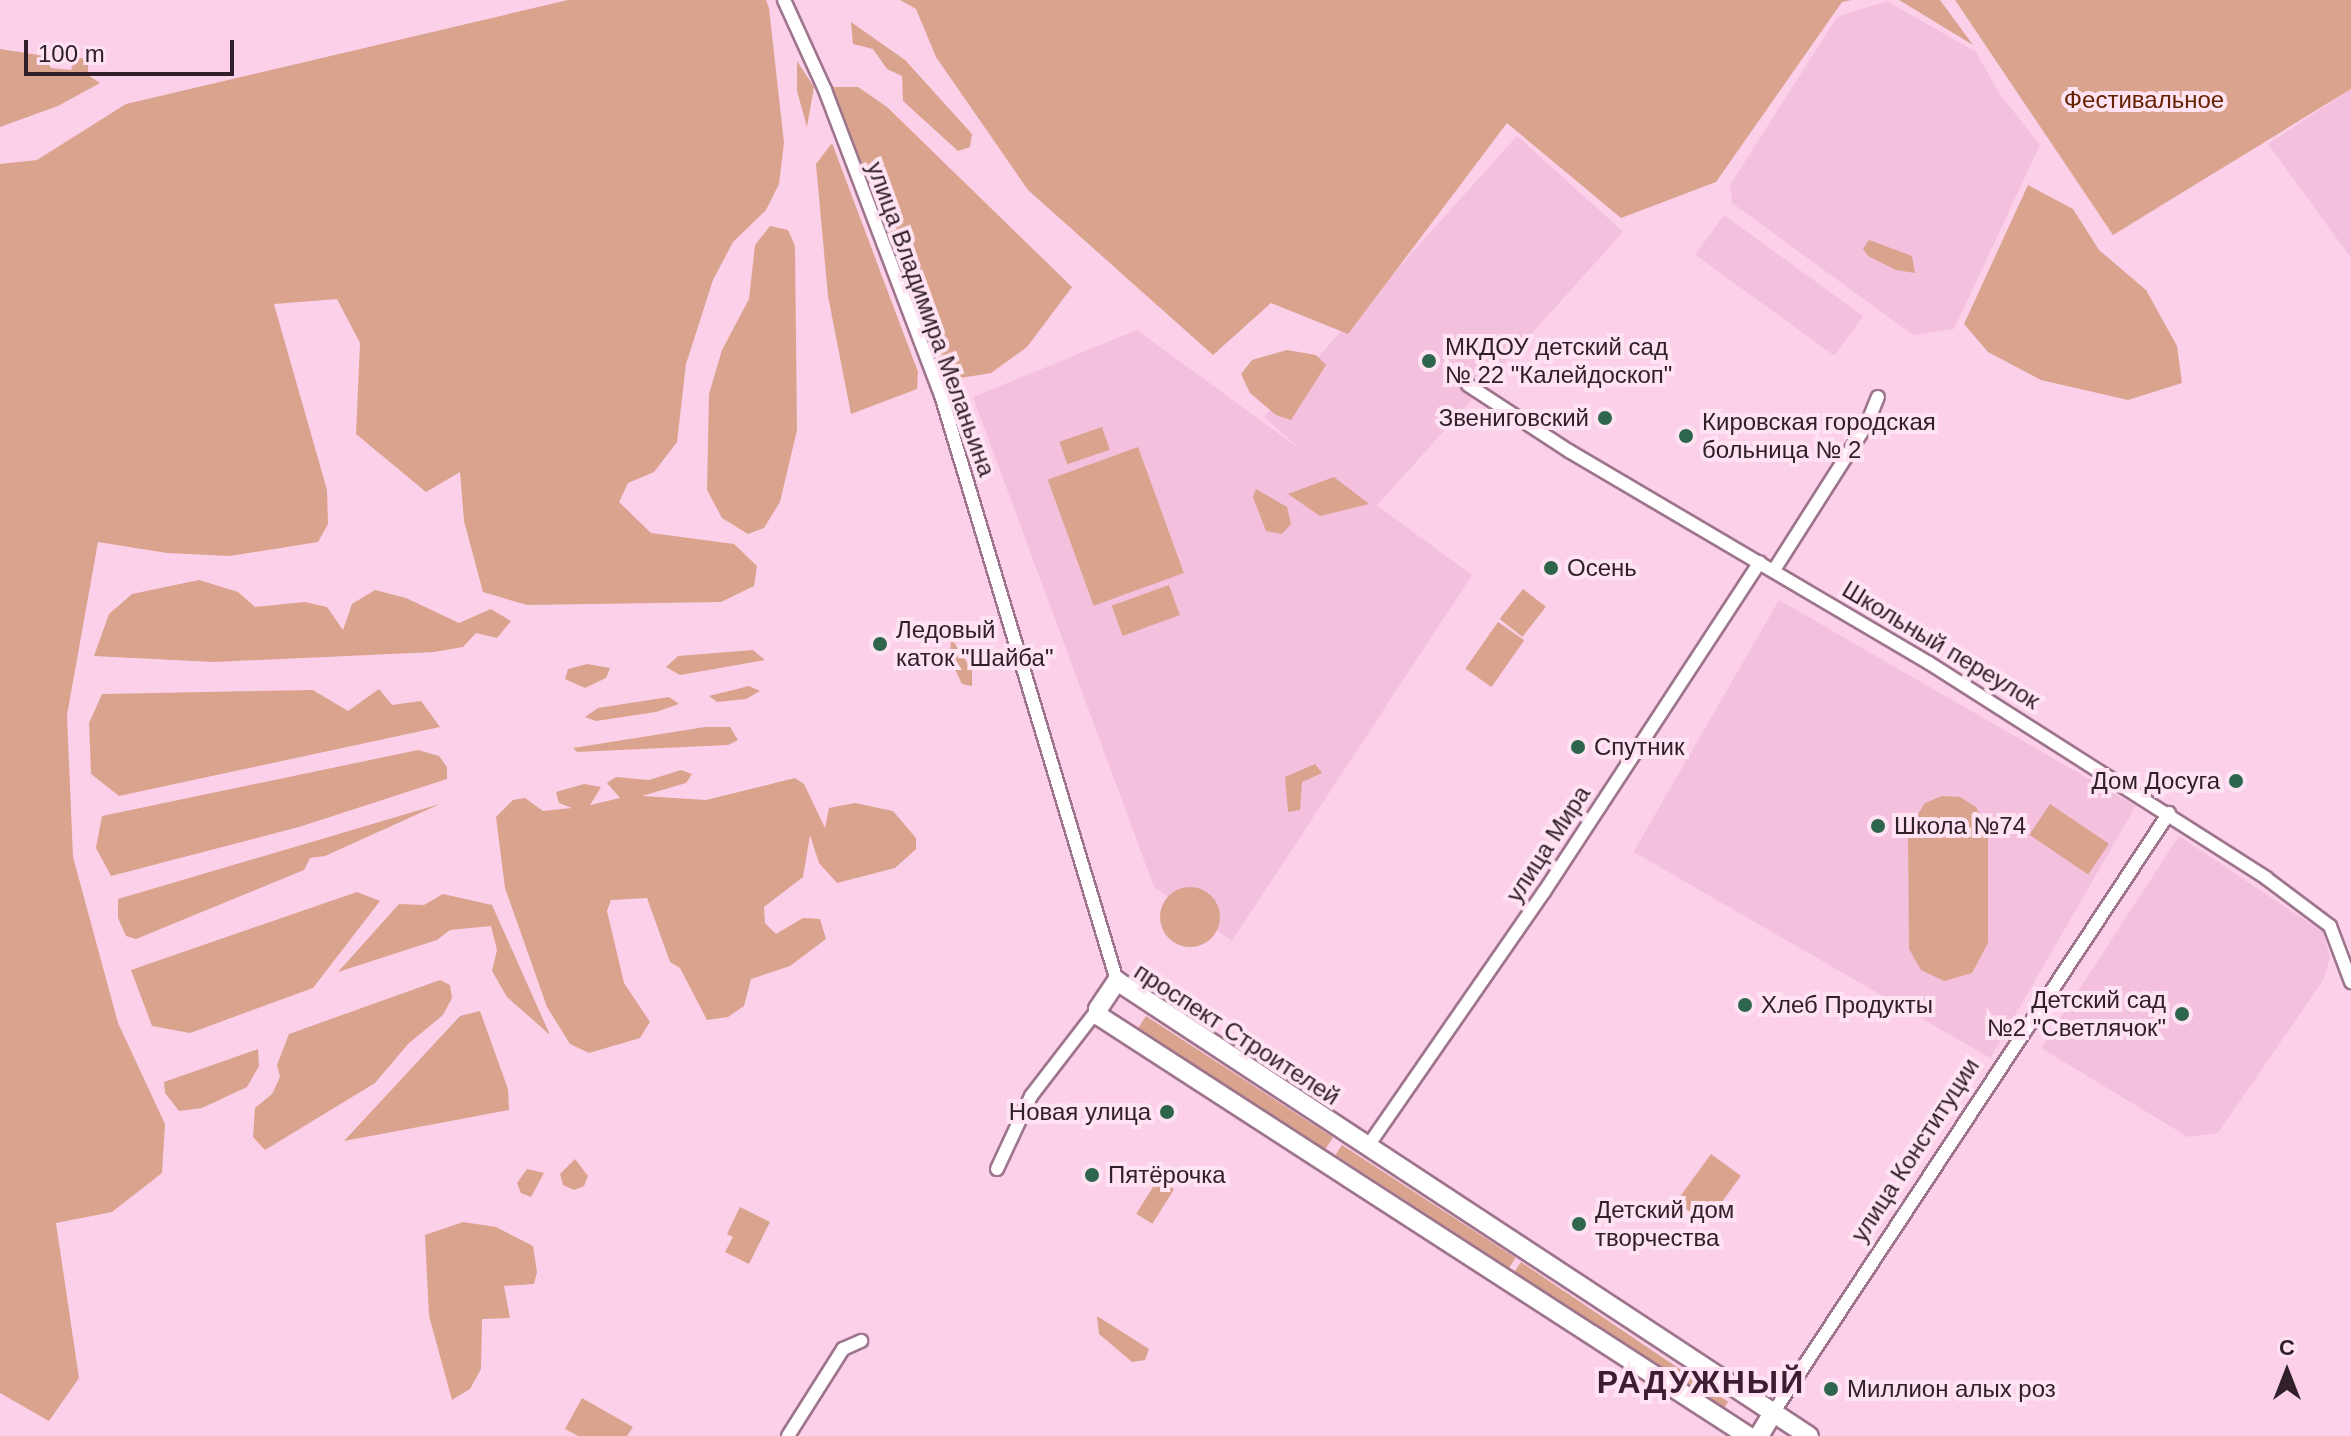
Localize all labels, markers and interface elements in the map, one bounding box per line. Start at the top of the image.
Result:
scale bar [28,24,238,74]
text: 100 m [38,40,105,67]
park label: Фестивальное [2064,86,2224,114]
street label: улица Владимира Меланьина [861,158,1001,480]
place label: МКДОУ детский сад № 22 "Калейдоскоп" [1445,333,1672,389]
marker: МКДОУ детский сад № 22 "Калейдоскоп" [1420,352,1438,370]
place label: Звениговский [1439,404,1589,432]
place label: Кировская городская больница № 2 [1702,408,1936,464]
marker: Звениговский [1596,409,1614,427]
marker: Кировская городская больница № 2 [1677,427,1695,445]
place label: Осень [1567,554,1637,582]
marker: Осень [1542,559,1560,577]
street label: Школьный переулок [1837,575,2045,715]
place label: Ледовый каток "Шайба" [896,616,1053,672]
marker: Ледовый каток "Шайба" [871,635,889,653]
place label: Спутник [1594,733,1684,761]
marker: Спутник [1569,738,1587,756]
place label: Дом Досуга [2092,767,2220,795]
marker: Дом Досуга [2227,772,2245,790]
street label: улица Мира [1500,780,1596,908]
place label: Школа №74 [1894,812,2026,840]
marker: Школа №74 [1869,817,1887,835]
street label: проспект Строителей [1129,957,1345,1111]
place label: Детский сад №2 "Светлячок" [1987,986,2166,1042]
place label: Хлеб Продукты [1761,991,1933,1019]
marker: Хлеб Продукты [1736,996,1754,1014]
marker: Детский сад №2 "Светлячок" [2173,1005,2191,1023]
street label: улица Конституции [1845,1053,1985,1247]
place label: Новая улица [1009,1098,1151,1126]
marker: Новая улица [1158,1103,1176,1121]
place label: Пятёрочка [1108,1161,1226,1189]
marker: Пятёрочка [1083,1166,1101,1184]
place label: Детский дом творчества [1595,1196,1734,1252]
marker: Детский дом творчества [1570,1215,1588,1233]
north arrow [2247,1332,2327,1412]
text: С [2279,1335,2295,1360]
district label: РАДУЖНЫЙ [1597,1363,1805,1401]
place label: Миллион алых роз [1847,1375,2056,1403]
marker: Миллион алых роз [1822,1380,1840,1398]

